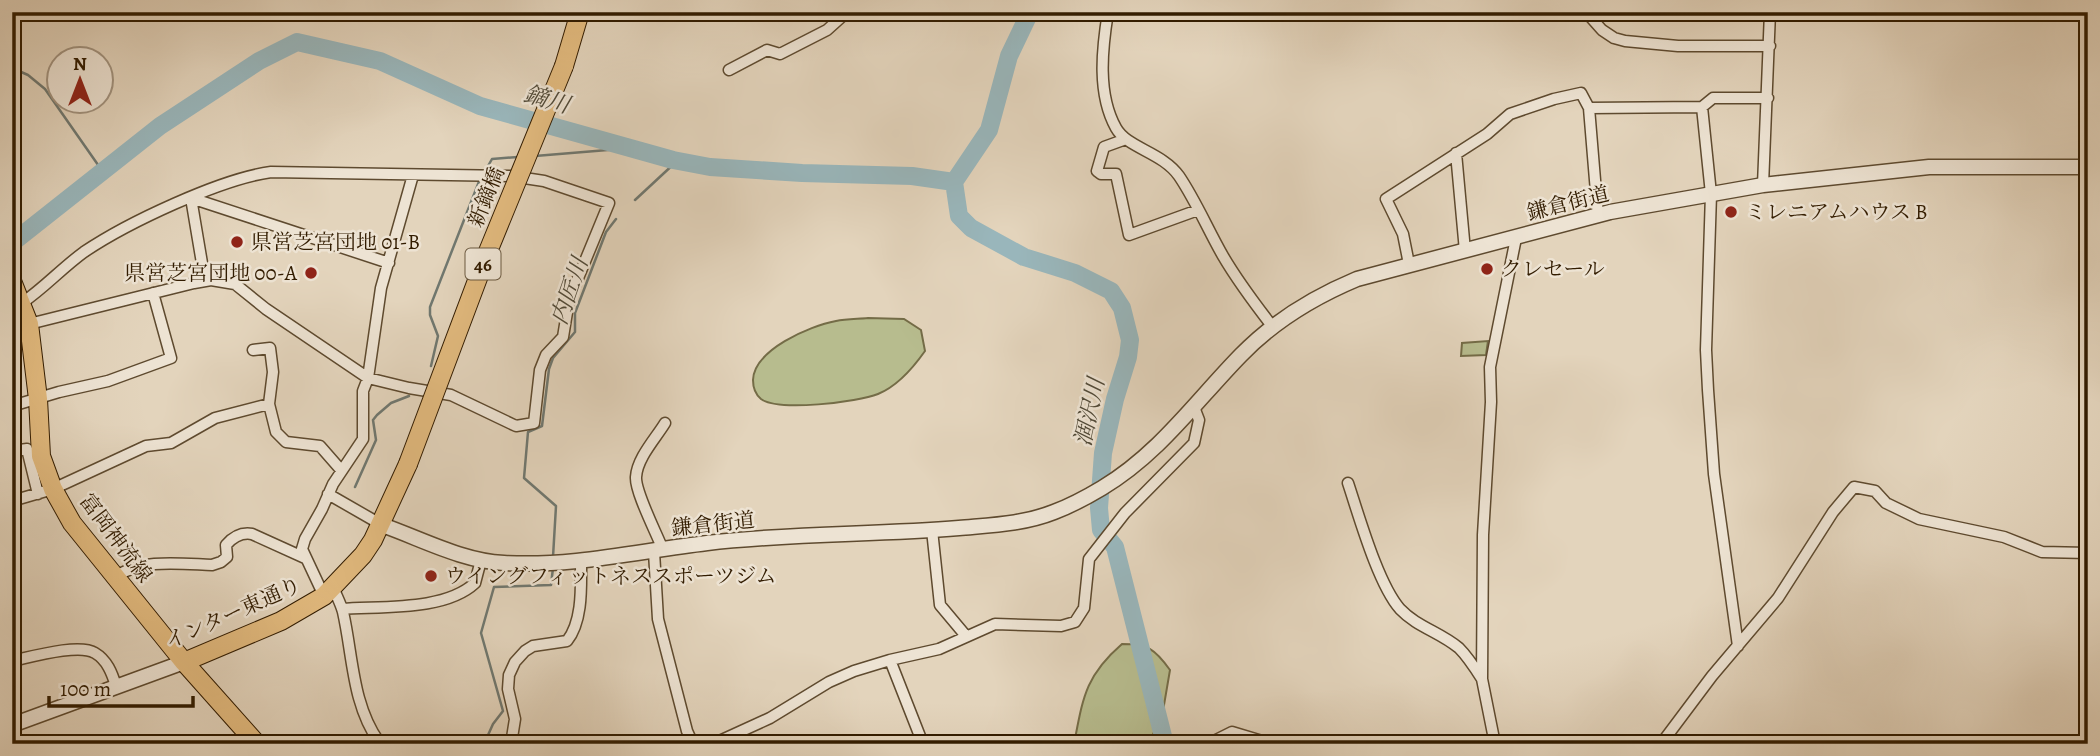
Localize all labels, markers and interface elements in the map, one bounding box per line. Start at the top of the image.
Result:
north arrow [46,46,116,116]
text: N [73,51,87,77]
water label: 鏑川 [520,78,576,122]
street label: 新鏑橋 [461,163,511,231]
street label: 鎌倉街道 [1524,179,1612,227]
place label: ミレニアムハウス B [1745,198,1928,226]
marker: ミレニアムハウス B [1723,204,1739,220]
place label: 県営芝宮団地 01-B [251,228,420,256]
marker: 県営芝宮団地 01-B [229,234,245,250]
road number: 46 [466,248,500,280]
water label: 内匠川 [544,251,596,329]
place label: クレセール [1501,255,1605,283]
place label: 県営芝宮団地 00-A [124,259,298,287]
marker: クレセール [1479,261,1495,277]
marker: 県営芝宮団地 00-A [303,265,319,281]
water label: 涸沢川 [1067,372,1112,449]
street label: 富岡神流線 [73,488,159,588]
street label: 鎌倉街道 [670,506,756,542]
place label: ウイングフィットネススポーツジム [445,562,776,590]
marker: ウイングフィットネススポーツジム [423,568,439,584]
street label: インター東通り [161,570,305,656]
scale bar [49,665,192,709]
text: 100 m [60,675,111,703]

